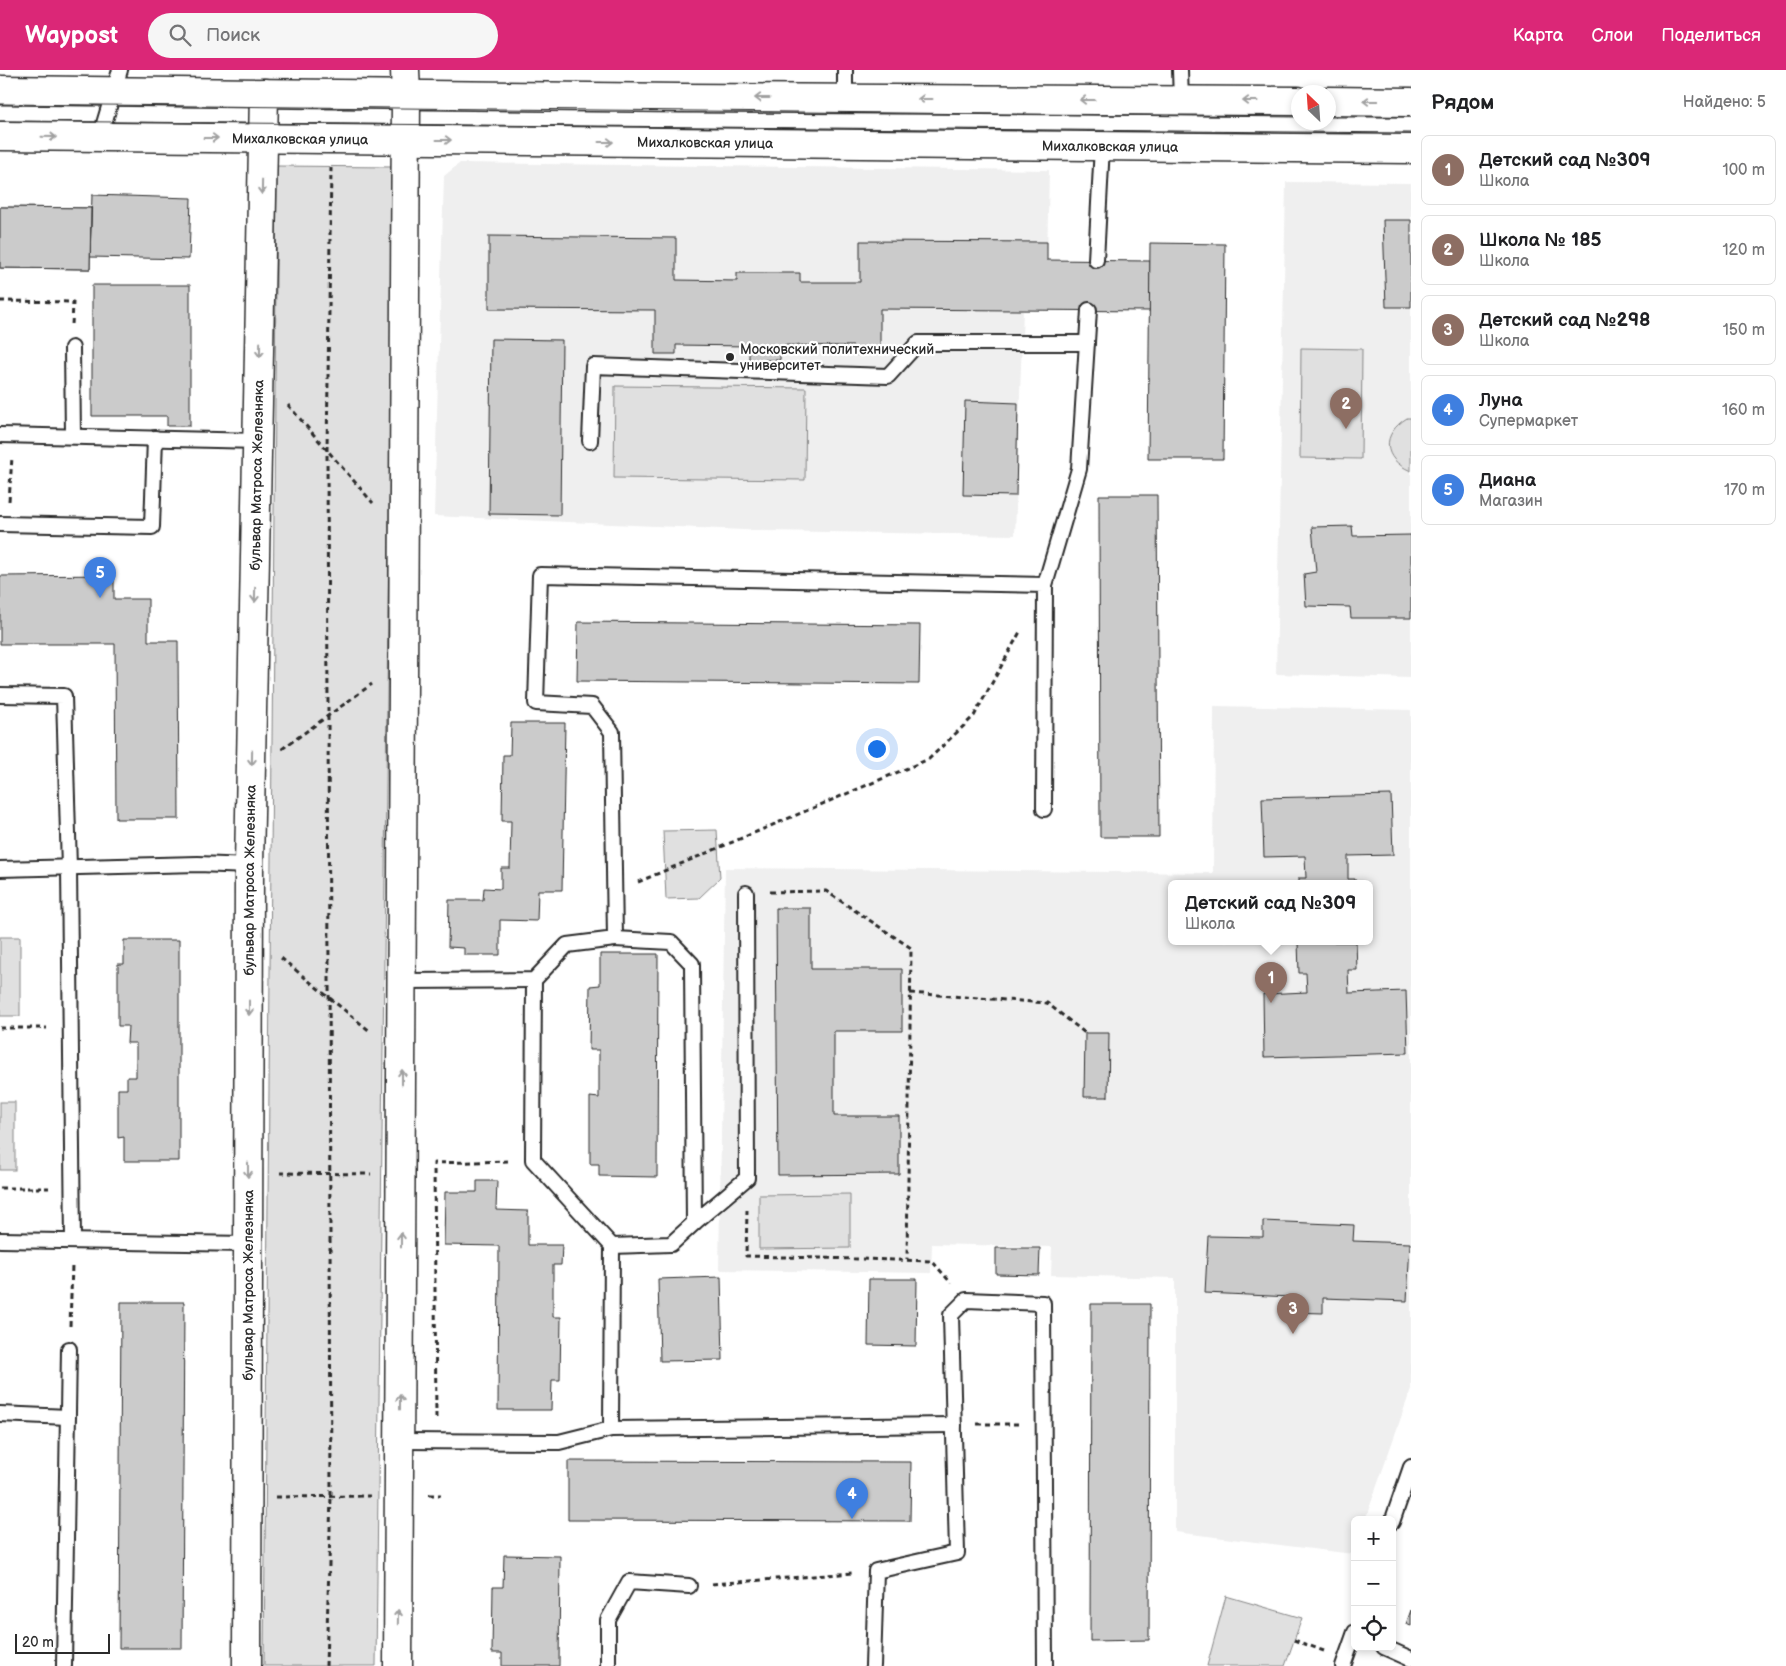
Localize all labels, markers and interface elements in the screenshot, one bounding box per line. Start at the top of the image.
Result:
search box [148,13,498,58]
text: Waypost [25,21,118,50]
icon: search [166,21,194,49]
text: Поиск [206,24,260,47]
text: Карта [1513,25,1563,46]
text: Слои [1591,25,1633,46]
text: Поделиться [1661,25,1761,46]
north arrow [1291,85,1336,130]
text: Рядом [1431,90,1494,115]
one-way arrow [755,93,771,103]
text: Найдено: 5 [1683,93,1766,112]
one-way arrow [917,94,934,104]
one-way arrow [1080,95,1096,105]
one-way arrow [1242,96,1258,106]
one-way arrow [1362,97,1378,106]
street label: Михалковская улица [232,130,369,148]
one-way arrow [40,132,56,142]
one-way arrow [202,133,219,143]
street label: Михалковская улица [637,134,774,152]
one-way arrow [435,135,451,145]
one-way arrow [598,137,614,146]
street label: Михалковская улица [1042,138,1179,156]
text: Детский сад №309 [1479,149,1651,172]
text: 1 [1445,161,1451,180]
text: 100 m [1722,161,1765,180]
text: Школа [1479,172,1529,191]
one-way arrow [258,179,267,195]
text: Школа № 185 [1479,229,1602,252]
text: 2 [1443,241,1453,260]
text: 120 m [1722,241,1765,260]
text: Школа [1479,252,1529,271]
text: Детский сад №298 [1479,309,1651,332]
text: 3 [1443,321,1453,340]
text: 150 m [1723,321,1765,340]
text: Школа [1479,332,1529,351]
one-way arrow [255,341,265,357]
place label: Московский политехнический университет [740,341,934,374]
marker: Московский политехнический университет [724,351,736,363]
street label: бульвар Матроса Железняка [247,379,267,571]
pin: 2 [1330,388,1362,429]
text: Луна [1479,389,1523,412]
text: 4 [1443,401,1453,420]
text: 160 m [1722,401,1765,420]
text: Супермаркет [1479,412,1578,431]
text: Диана [1479,469,1536,492]
text: 5 [1443,481,1453,500]
text: 170 m [1724,481,1765,500]
text: Магазин [1479,492,1543,511]
pin: 5 [84,557,116,598]
one-way arrow [251,587,260,603]
your location [864,736,890,762]
one-way arrow [247,749,256,765]
street label: бульвар Матроса Железняка [241,784,260,975]
popup [1168,880,1373,945]
text: Детский сад №309 [1185,892,1356,915]
text: Школа [1185,915,1235,934]
pin: 1 [1255,962,1287,1003]
one-way arrow [244,999,254,1015]
one-way arrow [397,1070,407,1086]
one-way arrow [243,1162,253,1178]
street label: бульвар Матроса Железняка [240,1189,257,1380]
one-way arrow [396,1232,406,1248]
pin: 3 [1277,1293,1309,1334]
one-way arrow [395,1395,405,1411]
pin: 4 [836,1478,868,1519]
map controls [1351,1516,1396,1651]
button: + [1351,1516,1396,1561]
button: − [1351,1561,1396,1606]
button: locate [1351,1606,1396,1651]
one-way arrow [394,1610,403,1626]
scale bar [15,1631,110,1654]
text: 20 m [22,1634,54,1651]

